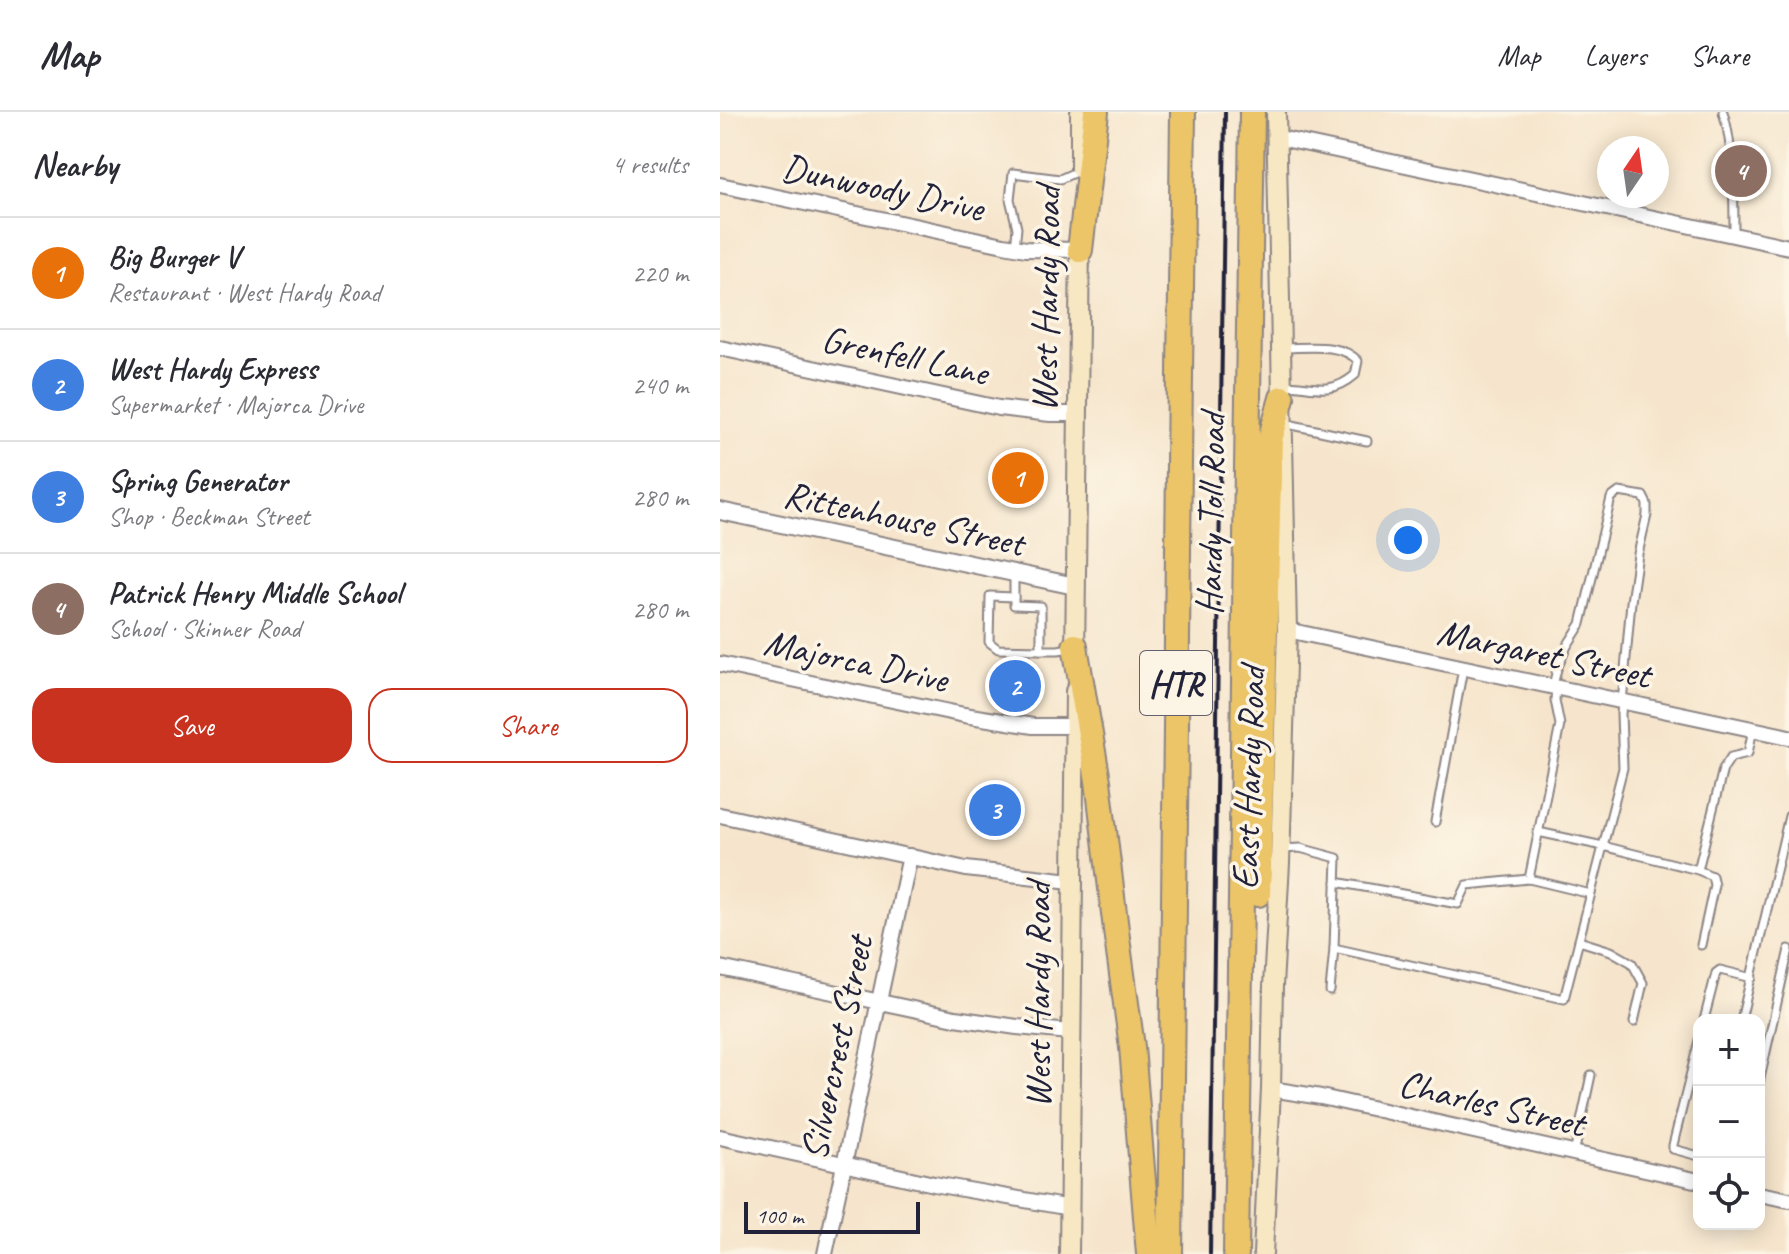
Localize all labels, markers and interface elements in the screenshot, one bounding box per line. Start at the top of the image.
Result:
text: Map [40,32,99,79]
text: Map [1498,38,1541,73]
text: Layers [1585,38,1646,73]
text: Share [1690,38,1749,73]
north arrow [1597,136,1669,208]
pin: 4 [1715,141,1767,201]
text: Nearby [32,143,118,186]
street label: Dunwoody Drive [778,143,990,232]
text: 4 results [612,148,688,181]
street label: West Hardy Road [1020,181,1071,412]
text: Big Burger V [108,238,239,276]
text: 1 [52,257,64,290]
text: 220 m [632,257,688,290]
text: Restaurant · West Hardy Road [108,276,381,309]
street label: Grenfell Lane [818,315,995,397]
text: West Hardy Express [108,350,317,388]
text: 2 [52,369,64,402]
text: 240 m [632,369,688,402]
text: Supermarket · Majorca Drive [108,388,363,421]
street label: Hardy Toll Road [1185,408,1236,615]
pin: 1 [992,448,1044,508]
text: Spring Generator [108,462,287,500]
street label: Rittenhouse Street [780,470,1031,568]
text: 3 [52,481,64,514]
text: 280 m [632,481,688,514]
text: Shop · Beckman Street [108,500,309,533]
your location [1388,520,1428,560]
text: Patrick Henry Middle School [108,574,401,612]
text: 4 [52,593,64,626]
text: 280 m [632,593,688,626]
street label: Margaret Street [1433,608,1658,700]
text: School · Skinner Road [108,612,301,645]
street label: Majorca Drive [760,618,954,703]
road number: HTR [1140,651,1212,715]
pin: 2 [989,656,1041,716]
street label: East Hardy Road [1221,661,1276,890]
button: Save [32,688,352,763]
button: Share [368,688,688,763]
pin: 3 [969,780,1021,840]
street label: West Hardy Road [1014,877,1061,1108]
street label: Silvercrest Street [790,929,884,1164]
map controls [1693,1014,1765,1230]
button: + [1693,1014,1765,1086]
street label: Charles Street [1395,1059,1592,1148]
button: − [1693,1086,1765,1158]
button: locate [1693,1158,1765,1230]
scale bar [744,1198,920,1234]
text: 100 m [756,1202,803,1230]

